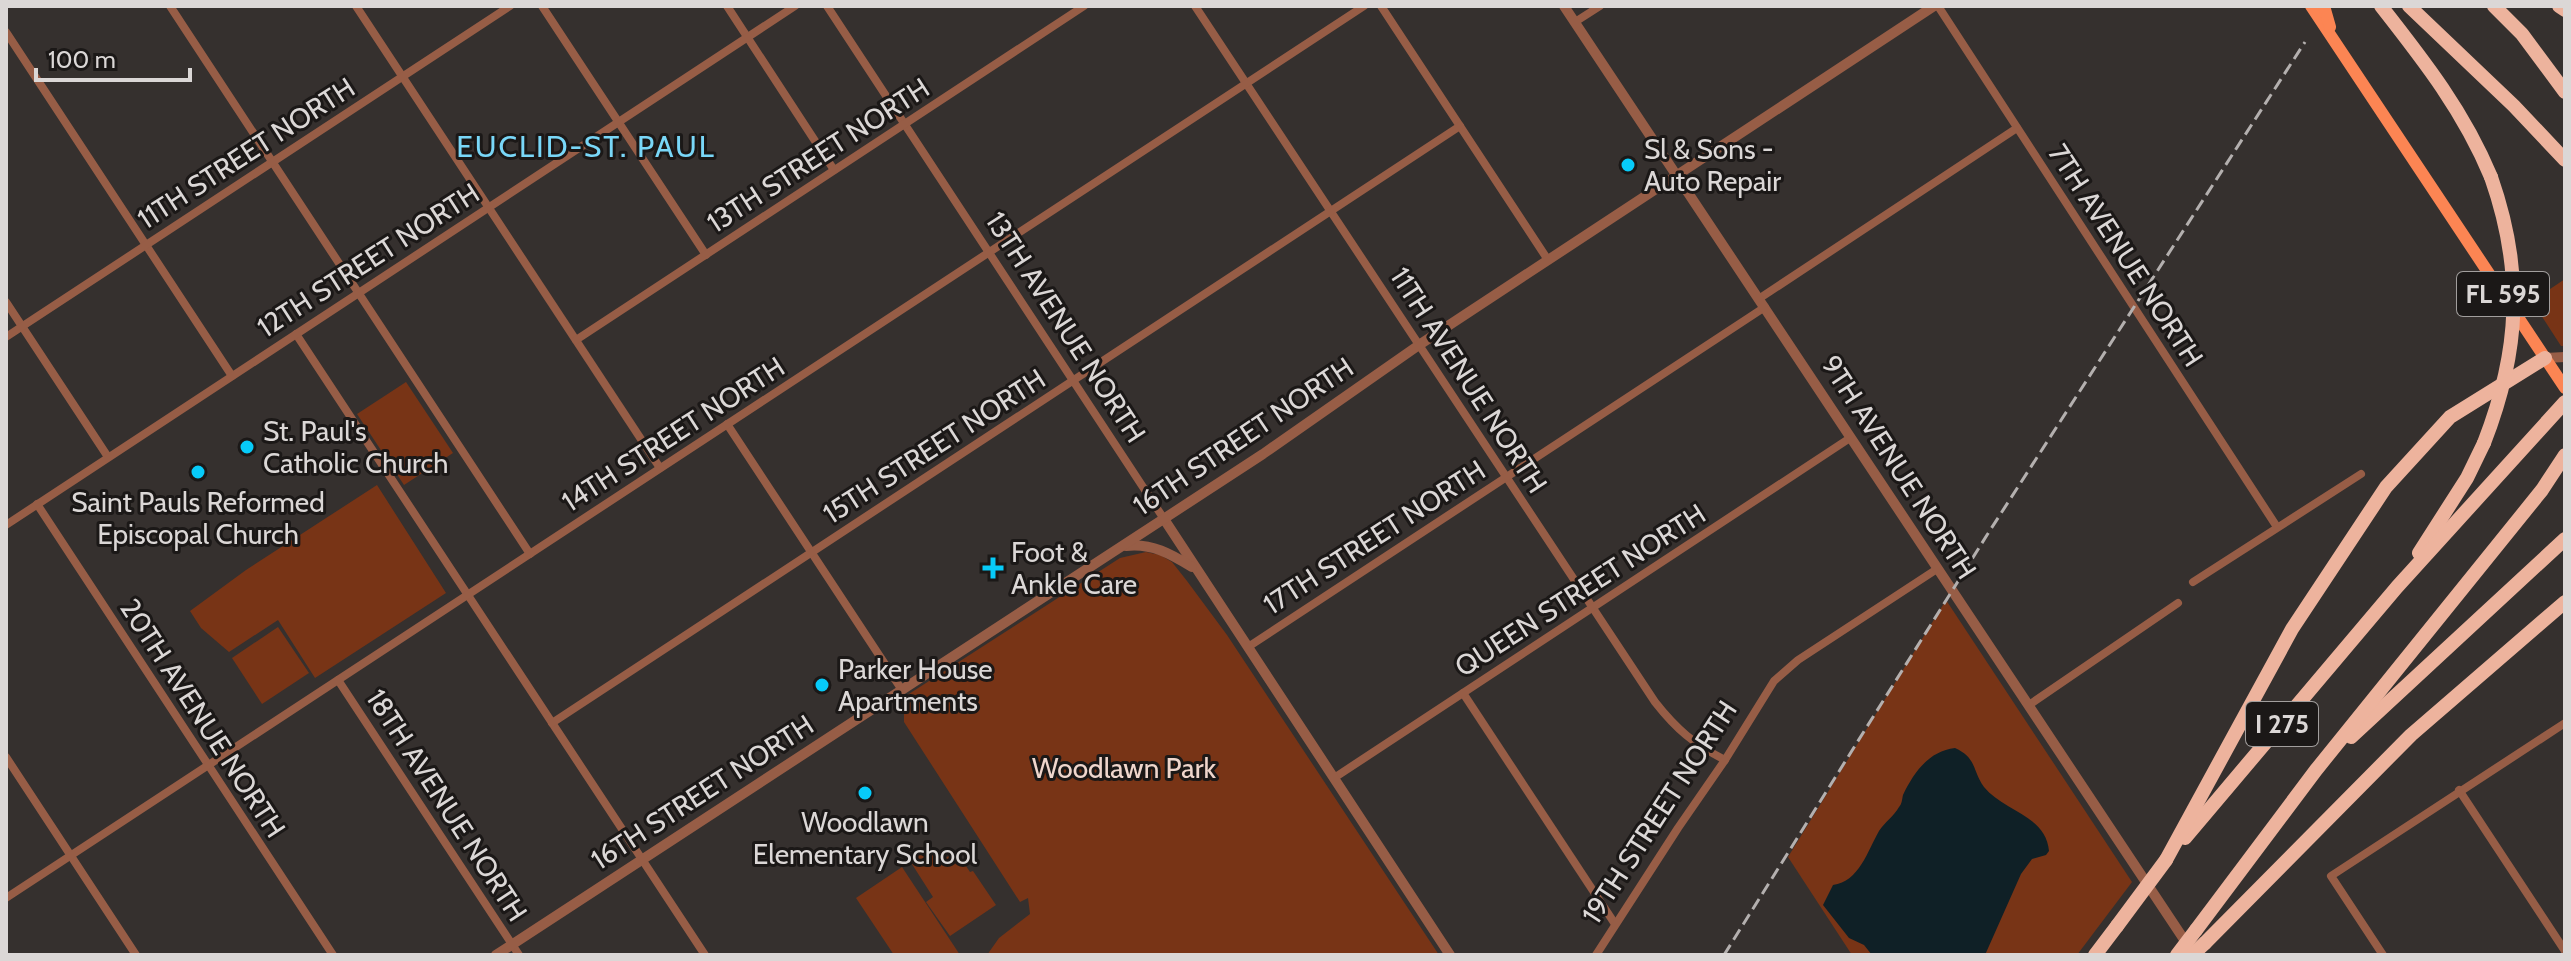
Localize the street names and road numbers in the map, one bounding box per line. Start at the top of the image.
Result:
street label: 11TH STREET NORTH [131,70,361,236]
street label: 13TH STREET NORTH [700,70,936,240]
street label: 7TH AVENUE NORTH [2041,137,2211,373]
street label: 12TH STREET NORTH [251,176,485,344]
street label: 13TH AVENUE NORTH [979,205,1153,449]
street label: 11TH AVENUE NORTH [1383,261,1555,499]
road number: FL 595 [2457,272,2549,316]
street label: 14TH STREET NORTH [555,349,791,519]
street label: 9TH AVENUE NORTH [1814,349,1984,585]
street label: 16TH STREET NORTH [1126,350,1360,522]
street label: 15TH STREET NORTH [816,361,1052,531]
street label: 17TH STREET NORTH [1257,453,1491,621]
street label: QUEEN STREET NORTH [1448,496,1712,684]
street label: 20TH AVENUE NORTH [113,592,293,844]
street label: 18TH AVENUE NORTH [359,683,535,927]
street label: 19TH STREET NORTH [1574,694,1744,930]
road number: I 275 [2246,702,2318,746]
street label: 16TH STREET NORTH [584,707,820,877]

